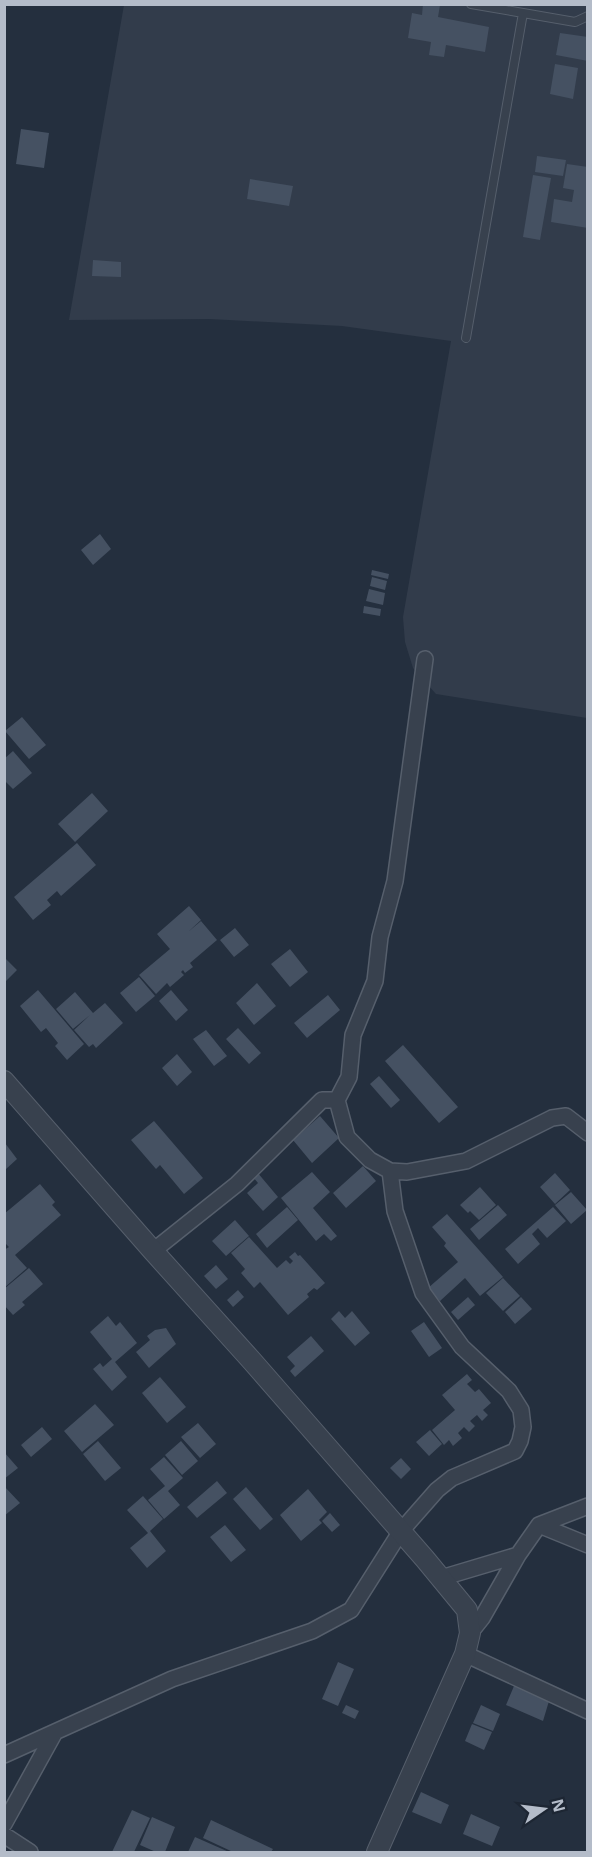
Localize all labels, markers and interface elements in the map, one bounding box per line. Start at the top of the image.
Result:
north arrow [514,1779,574,1839]
text: N [546,1796,571,1814]

